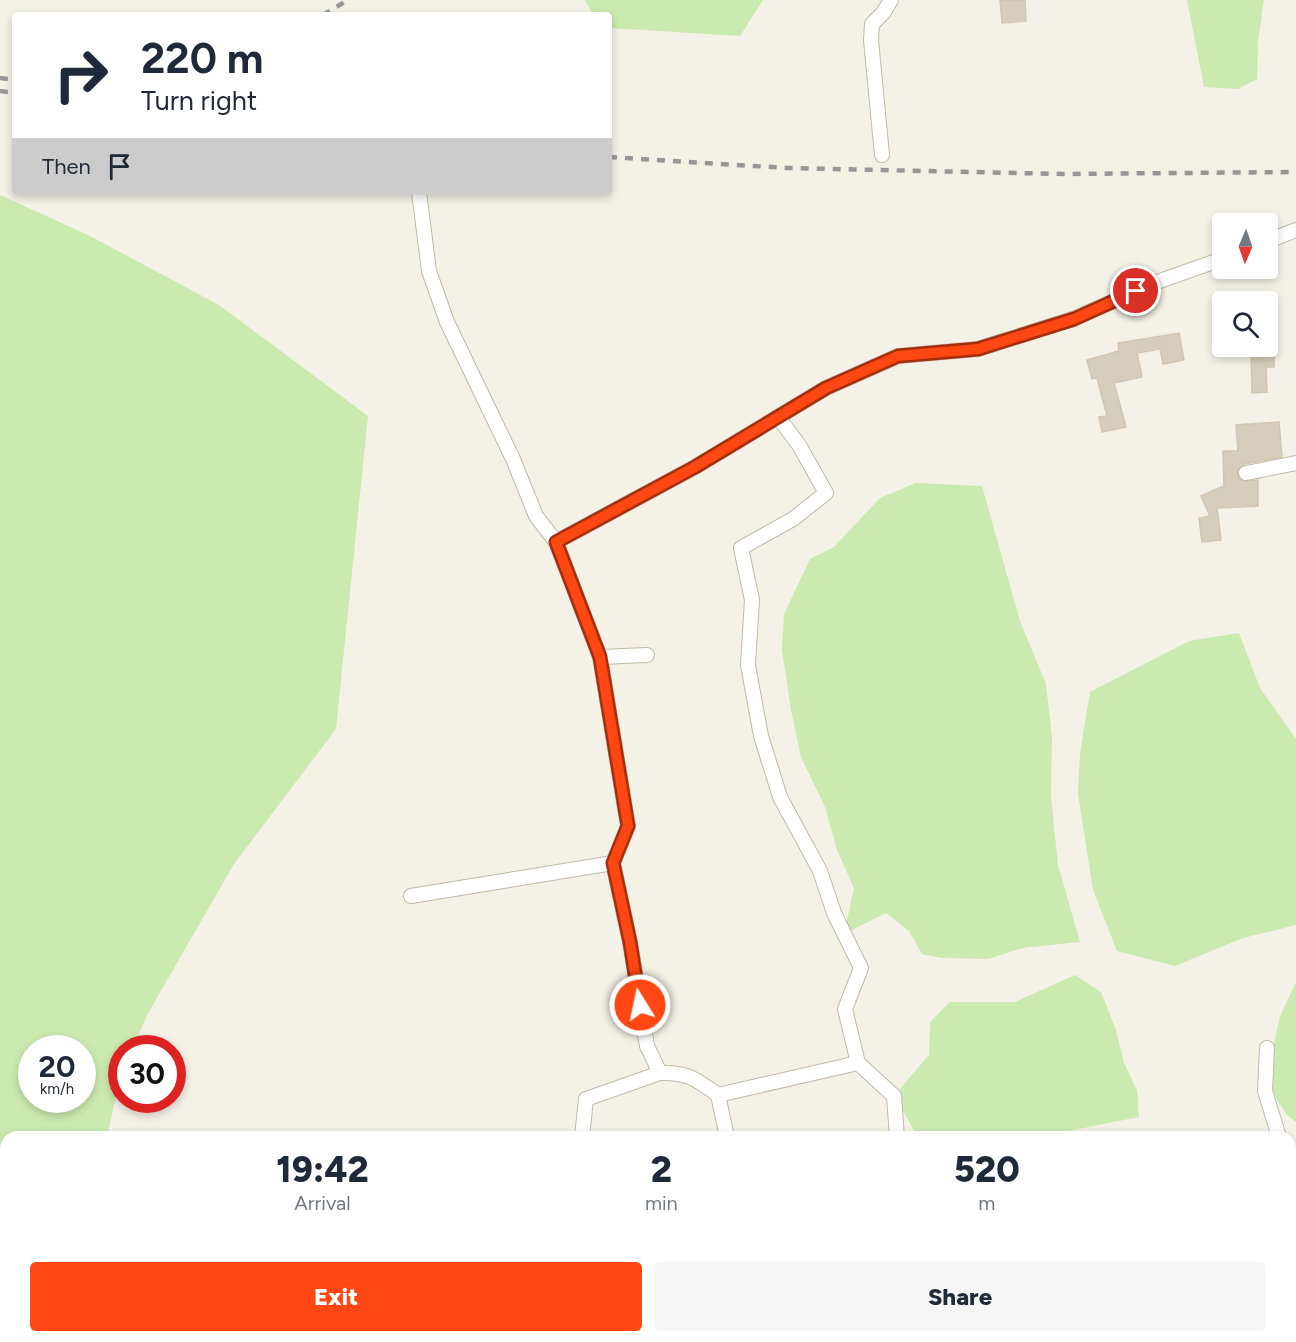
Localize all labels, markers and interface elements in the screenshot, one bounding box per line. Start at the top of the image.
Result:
text: 220 m [141,33,263,84]
icon: right [42,36,120,114]
text: Turn right [141,84,257,117]
icon: arrive [103,150,136,183]
text: Then [42,153,91,180]
north arrow [1212,213,1278,279]
map controls [1212,213,1278,357]
pin [1110,265,1161,316]
icon: arrive [1119,274,1152,307]
button: search [1212,291,1278,357]
position arrow [608,973,672,1037]
speed limit sign: 30 [108,1035,186,1113]
text: 20 [39,1048,75,1085]
text: km/h [40,1080,74,1098]
text: 19:42 [276,1148,369,1191]
text: 2 [651,1148,672,1191]
text: 520 [954,1148,1020,1191]
text: Arrival [294,1191,351,1215]
text: min [645,1191,678,1215]
text: m [978,1191,995,1215]
button: Exit [30,1262,642,1331]
button: Share [654,1262,1266,1331]

